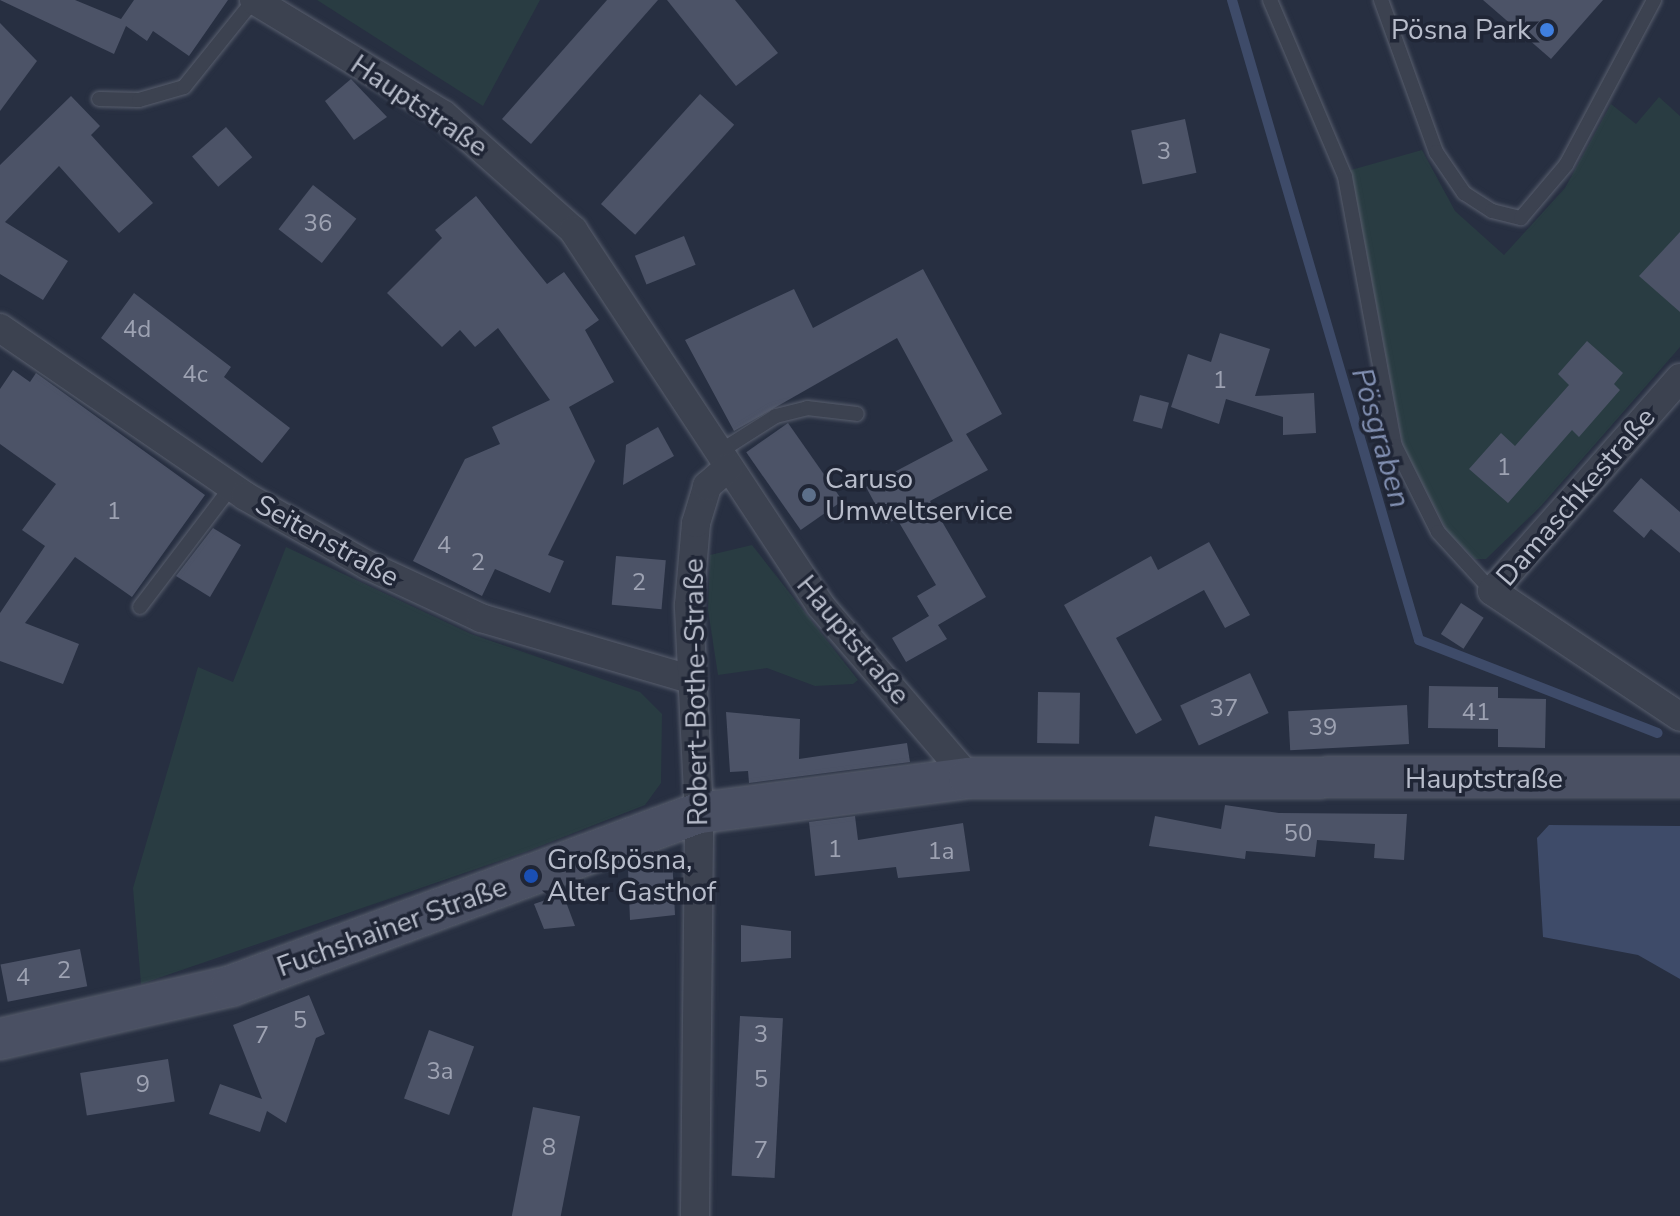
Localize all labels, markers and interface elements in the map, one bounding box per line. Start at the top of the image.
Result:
place label: Pösna Park [1391,13,1531,47]
marker: Pösna Park [1538,21,1556,39]
street label: Hauptstraße [344,48,494,164]
house number: 3 [1157,138,1171,166]
house number: 36 [304,210,332,238]
house number: 4d [123,316,151,344]
house number: 4c [182,361,208,389]
water label: Pösgraben [1343,364,1417,512]
house number: 1 [1213,367,1227,395]
street label: Damaschkestraße [1489,401,1663,593]
house number: 1 [1497,454,1511,482]
place label: Caruso Umweltservice [825,462,1013,528]
marker: Caruso Umweltservice [800,486,818,504]
street label: Seitenstraße [249,488,405,594]
house number: 1 [107,498,121,526]
house number: 4 [437,532,451,560]
house number: 2 [471,549,485,577]
street label: Robert-Bothe-Straße [677,558,715,826]
house number: 2 [632,569,646,597]
street label: Hauptstraße [789,569,917,711]
house number: 37 [1210,695,1238,723]
house number: 41 [1462,699,1490,727]
house number: 39 [1309,714,1337,742]
street label: Hauptstraße [1405,762,1563,796]
house number: 50 [1284,820,1312,848]
house number: 1 [828,836,842,864]
house number: 1a [927,838,955,866]
place label: Großpösna, Alter Gasthof [547,843,716,909]
marker: Großpösna, Alter Gasthof [522,867,540,885]
street label: Fuchshainer Straße [272,870,512,984]
house number: 2 [57,957,71,985]
house number: 4 [16,964,30,992]
house number: 5 [293,1007,307,1035]
house number: 3 [754,1021,768,1049]
house number: 7 [255,1022,269,1050]
house number: 3a [426,1058,454,1086]
house number: 5 [754,1066,768,1094]
house number: 9 [136,1071,150,1099]
house number: 8 [542,1134,556,1162]
house number: 7 [754,1137,768,1165]

